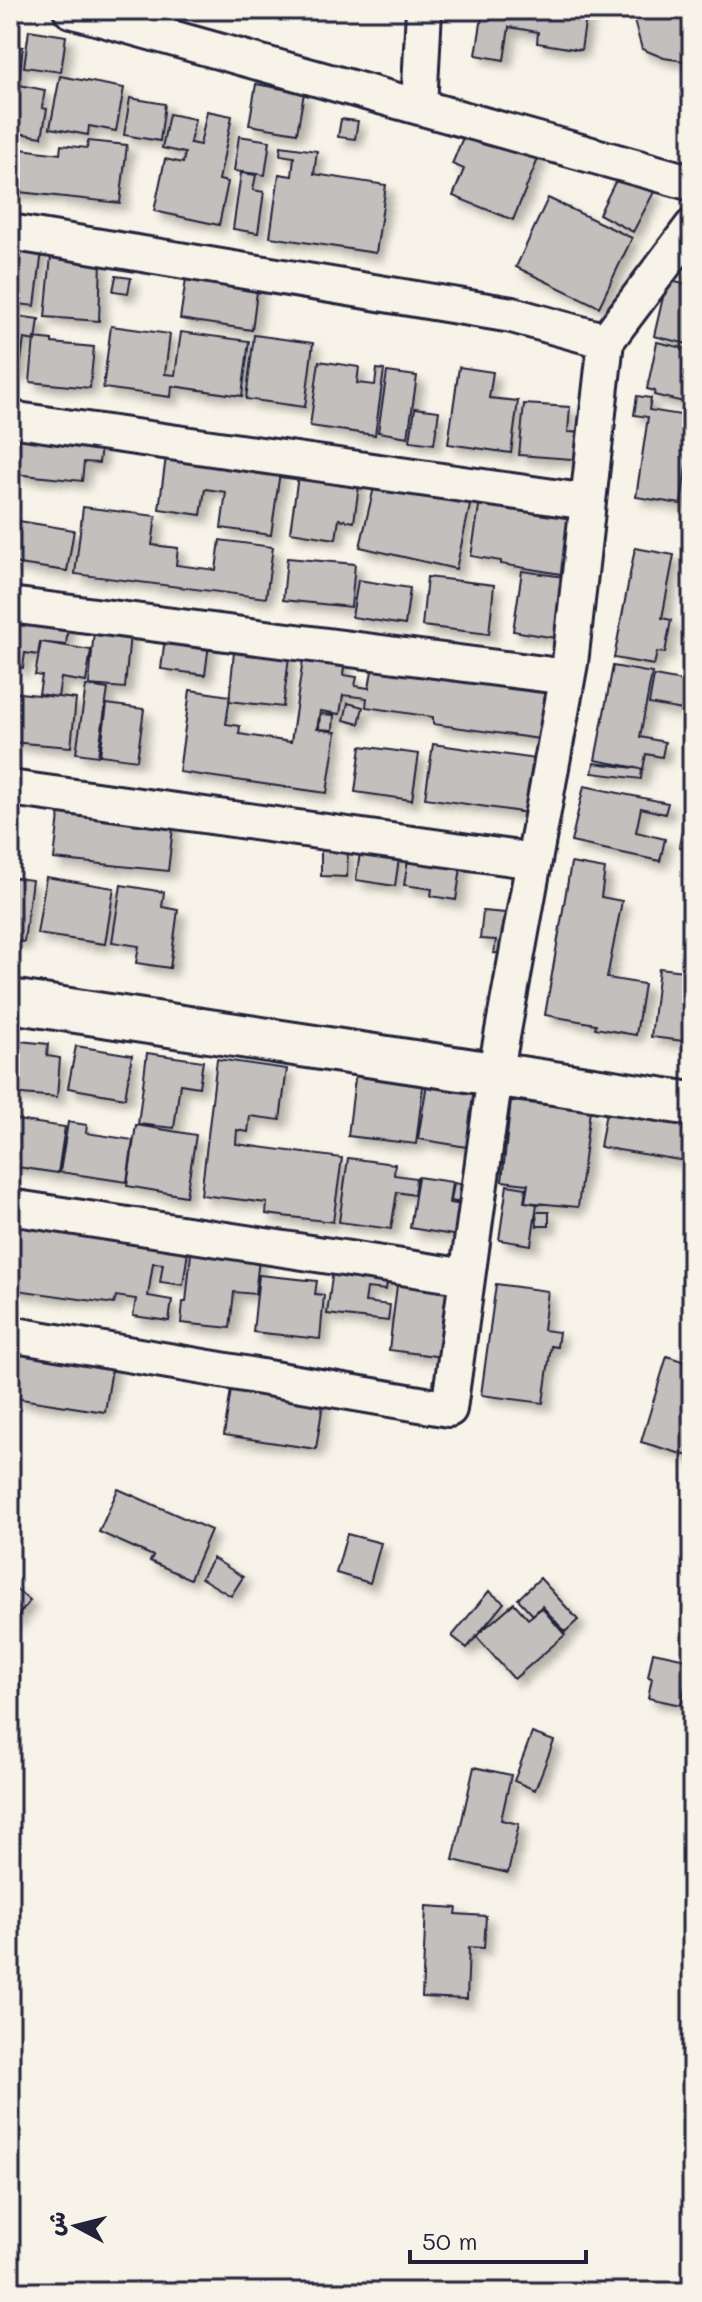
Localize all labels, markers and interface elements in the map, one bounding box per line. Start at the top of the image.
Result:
north arrow [36,2186,116,2266]
text: ش [40,2210,72,2237]
scale bar [410,2214,586,2264]
text: 50 m [422,2225,478,2256]

